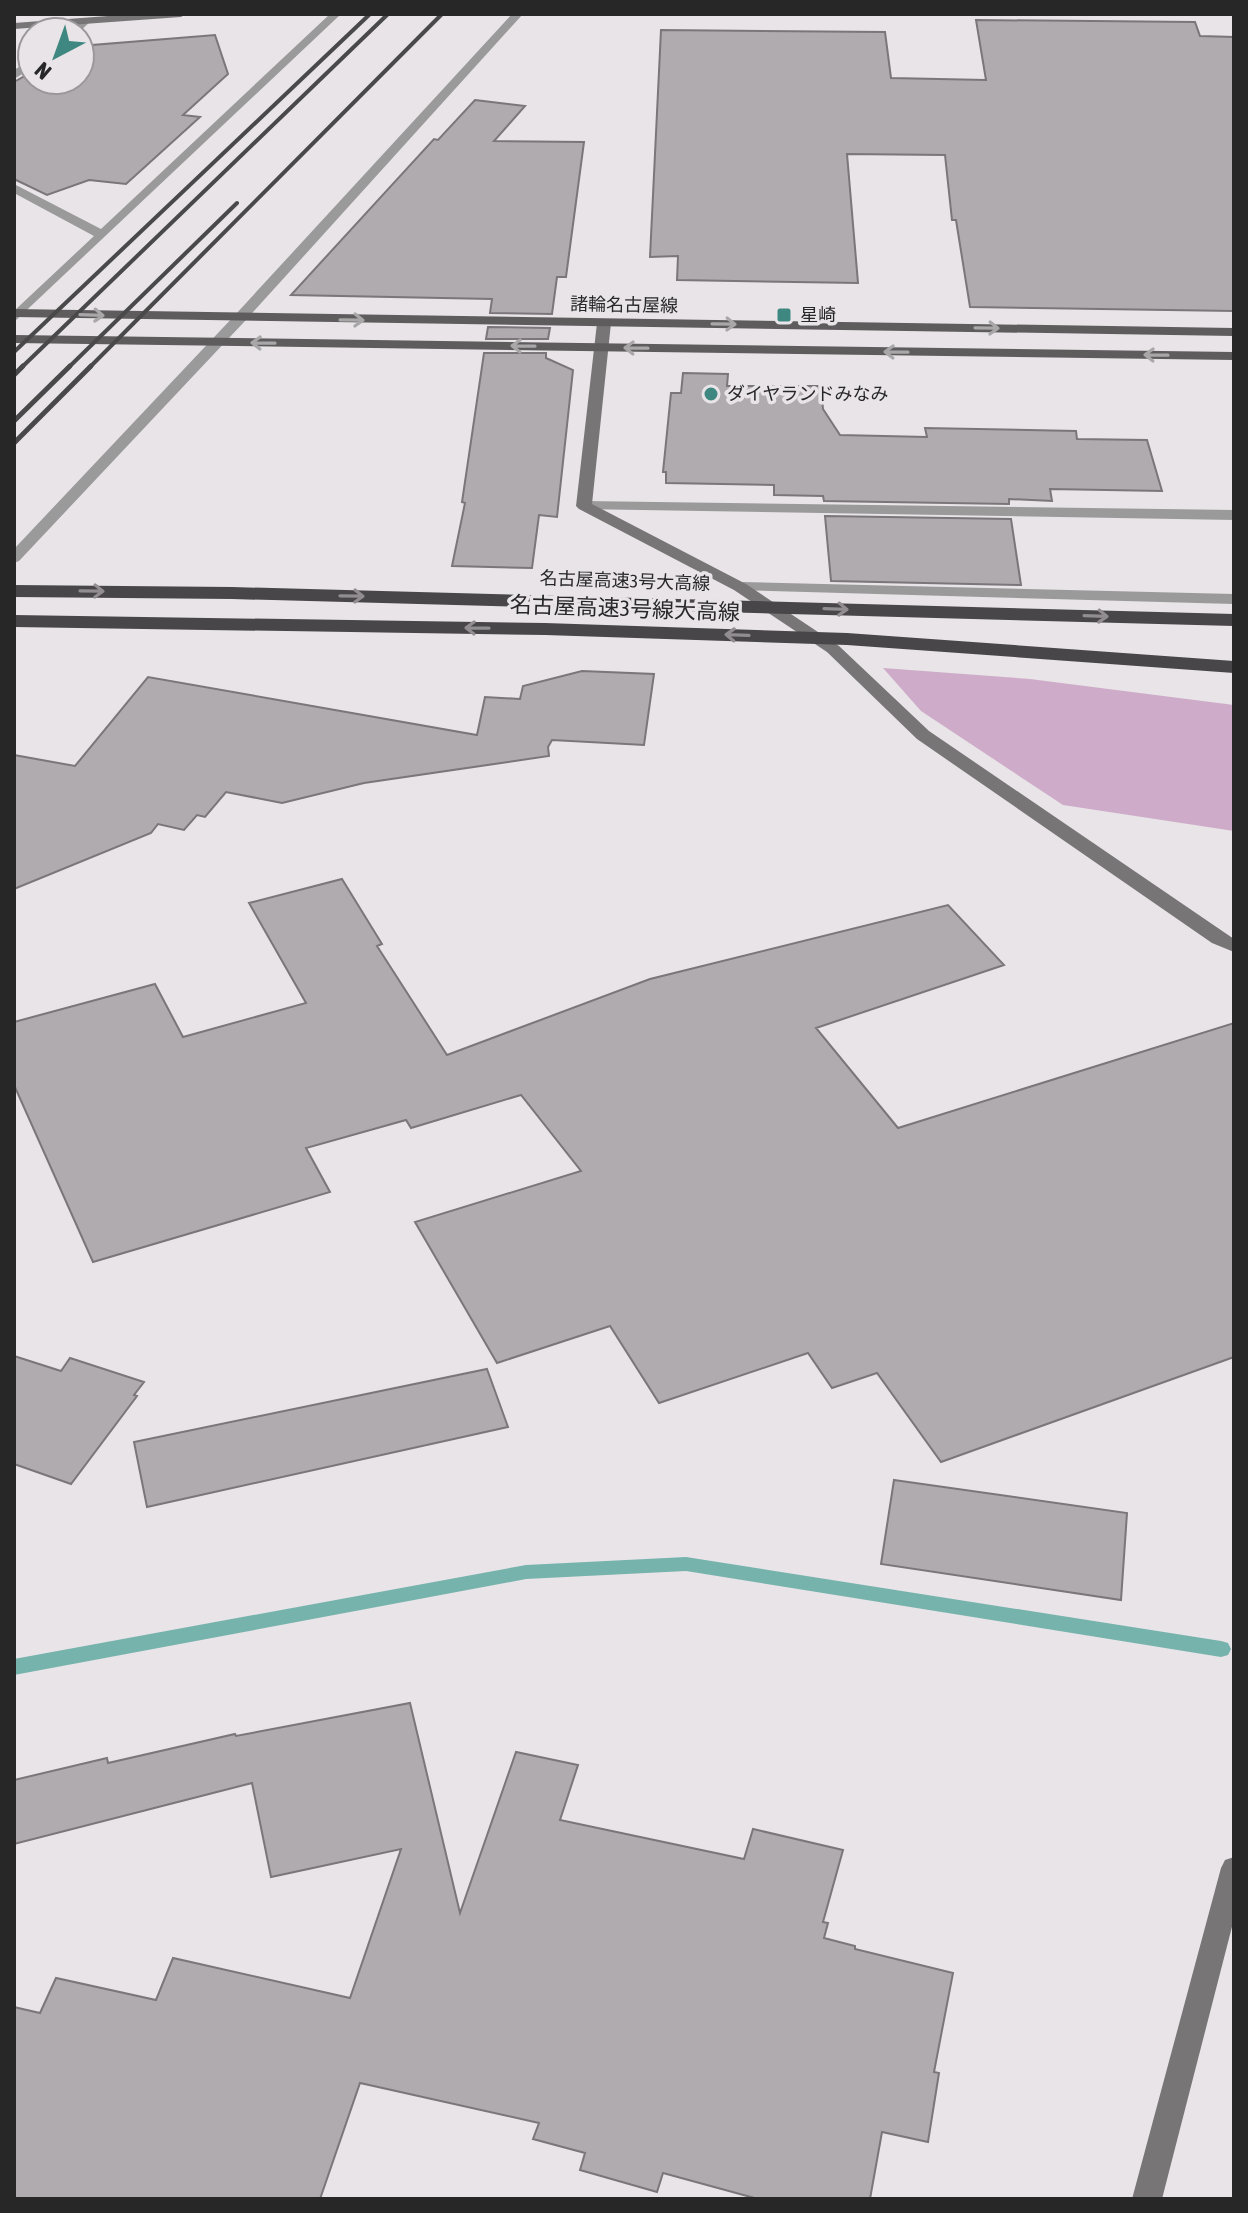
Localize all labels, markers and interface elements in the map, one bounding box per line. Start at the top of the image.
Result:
north arrow [16,16,96,96]
text: N [29,57,56,85]
street label: 諸輪名古屋線 [570,293,678,316]
place label: 星崎 [800,304,836,325]
marker: 星崎 [775,306,793,324]
one-way arrow [78,307,105,322]
one-way arrow [338,312,365,328]
one-way arrow [710,317,737,332]
one-way arrow [973,321,1000,336]
one-way arrow [250,335,277,350]
one-way arrow [510,338,537,354]
one-way arrow [623,340,650,356]
one-way arrow [883,344,910,359]
one-way arrow [1143,348,1170,363]
place label: ダイヤランドみなみ [727,383,888,404]
marker: ダイヤランドみなみ [702,385,720,403]
street label: 名古屋高速3号大高線 [539,567,711,594]
one-way arrow [78,583,105,599]
one-way arrow [338,588,365,604]
street label: 名古屋高速3号線大高線 [509,591,741,625]
one-way arrow [822,601,849,616]
one-way arrow [1082,609,1109,624]
one-way arrow [464,620,491,635]
one-way arrow [724,628,751,643]

